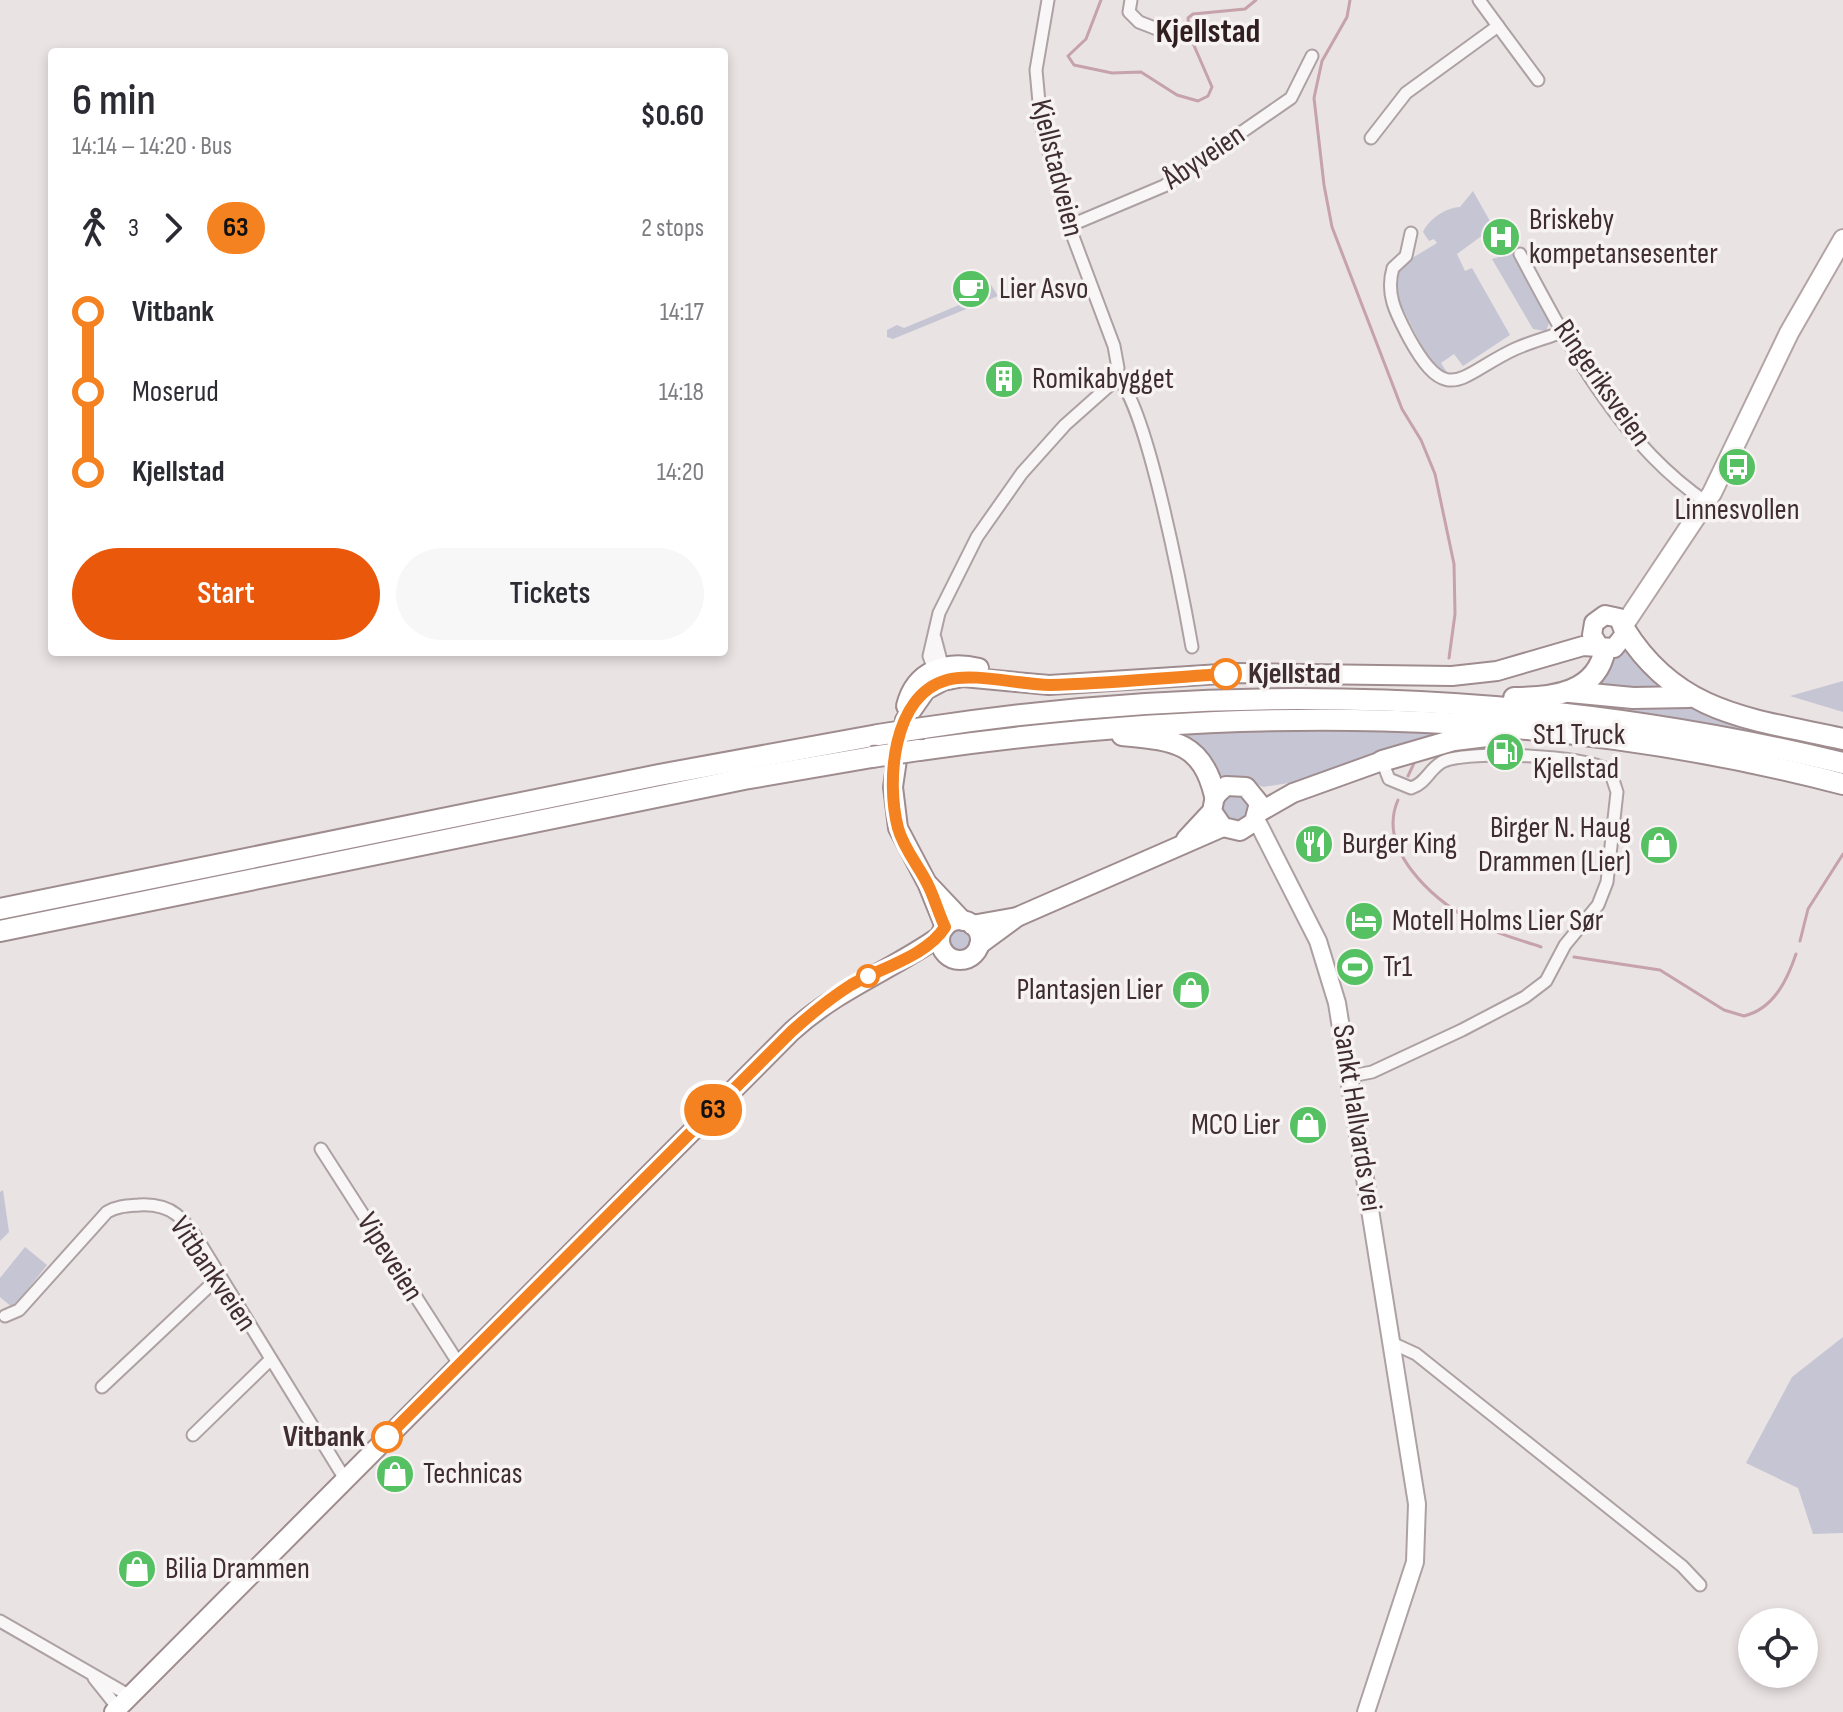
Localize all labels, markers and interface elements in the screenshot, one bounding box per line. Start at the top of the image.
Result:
district label: Kjellstad [1156,11,1260,52]
text: 6 min [72,74,156,127]
street label: Kjellstadveien [1023,96,1091,240]
text: $0.60 [640,98,704,134]
street label: Åbyveien [1155,117,1252,198]
text: 14:14 – 14:20 · Bus [72,131,232,162]
place label: Briskeby kompetansesenter [1529,202,1718,272]
icon: walk [72,206,116,250]
icon: forward [151,206,195,250]
text: 63 [223,211,249,244]
text: 3 [128,213,139,244]
text: 2 stops [641,213,704,244]
hospital icon: Briskeby kompetansesenter [1480,216,1522,258]
cafe icon: Lier Asvo [950,268,992,310]
place label: Lier Asvo [999,271,1089,307]
text: Vitbank [132,294,214,330]
text: 14:17 [660,297,704,328]
street label: Ringeriksveien [1545,313,1659,453]
building icon: Romikabygget [983,358,1025,400]
place label: Romikabygget [1032,361,1174,397]
text: Moserud [132,374,219,410]
text: 14:18 [659,377,704,408]
bus stop icon: Linnesvollen [1716,446,1758,488]
text: Kjellstad [132,454,225,490]
text: 14:20 [657,457,704,488]
place label: Linnesvollen [1675,492,1799,528]
button: Start [72,548,380,640]
button: Tickets [396,548,704,640]
place label: Kjellstad [1248,656,1341,692]
marker: Kjellstad [1211,659,1241,689]
place label: St1 Truck Kjellstad [1533,717,1626,787]
fuel station icon: St1 Truck Kjellstad [1484,731,1526,773]
place label: Birger N. Haug Drammen (Lier) [1478,810,1631,880]
restaurant icon: Burger King [1293,823,1335,865]
shop icon: Birger N. Haug Drammen (Lier) [1638,824,1680,866]
place label: Burger King [1342,826,1457,862]
hotel icon: Motell Holms Lier Sør [1343,900,1385,942]
place label: Motell Holms Lier Sør [1392,903,1604,939]
sports icon: Tr1 [1334,946,1376,988]
place label: Tr1 [1383,949,1413,985]
unlabelled marker [857,965,879,987]
shop icon: Plantasjen Lier [1170,969,1212,1011]
place label: Plantasjen Lier [1016,972,1163,1008]
street label: Sankt Hallvards vei [1324,1022,1390,1214]
line badge: 63 [677,1084,749,1136]
text: 63 [700,1093,726,1126]
shop icon: MCO Lier [1287,1104,1329,1146]
place label: MCO Lier [1191,1107,1280,1143]
street label: Vipeveien [349,1206,431,1308]
street label: Vitbankveien [162,1210,264,1338]
place label: Vitbank [283,1419,365,1455]
marker: Vitbank [372,1422,402,1452]
shop icon: Technicas [374,1453,416,1495]
place label: Technicas [423,1456,522,1492]
shop icon: Bilia Drammen [116,1548,158,1590]
place label: Bilia Drammen [165,1551,310,1587]
map controls [1738,1608,1818,1688]
button: locate [1738,1608,1818,1688]

